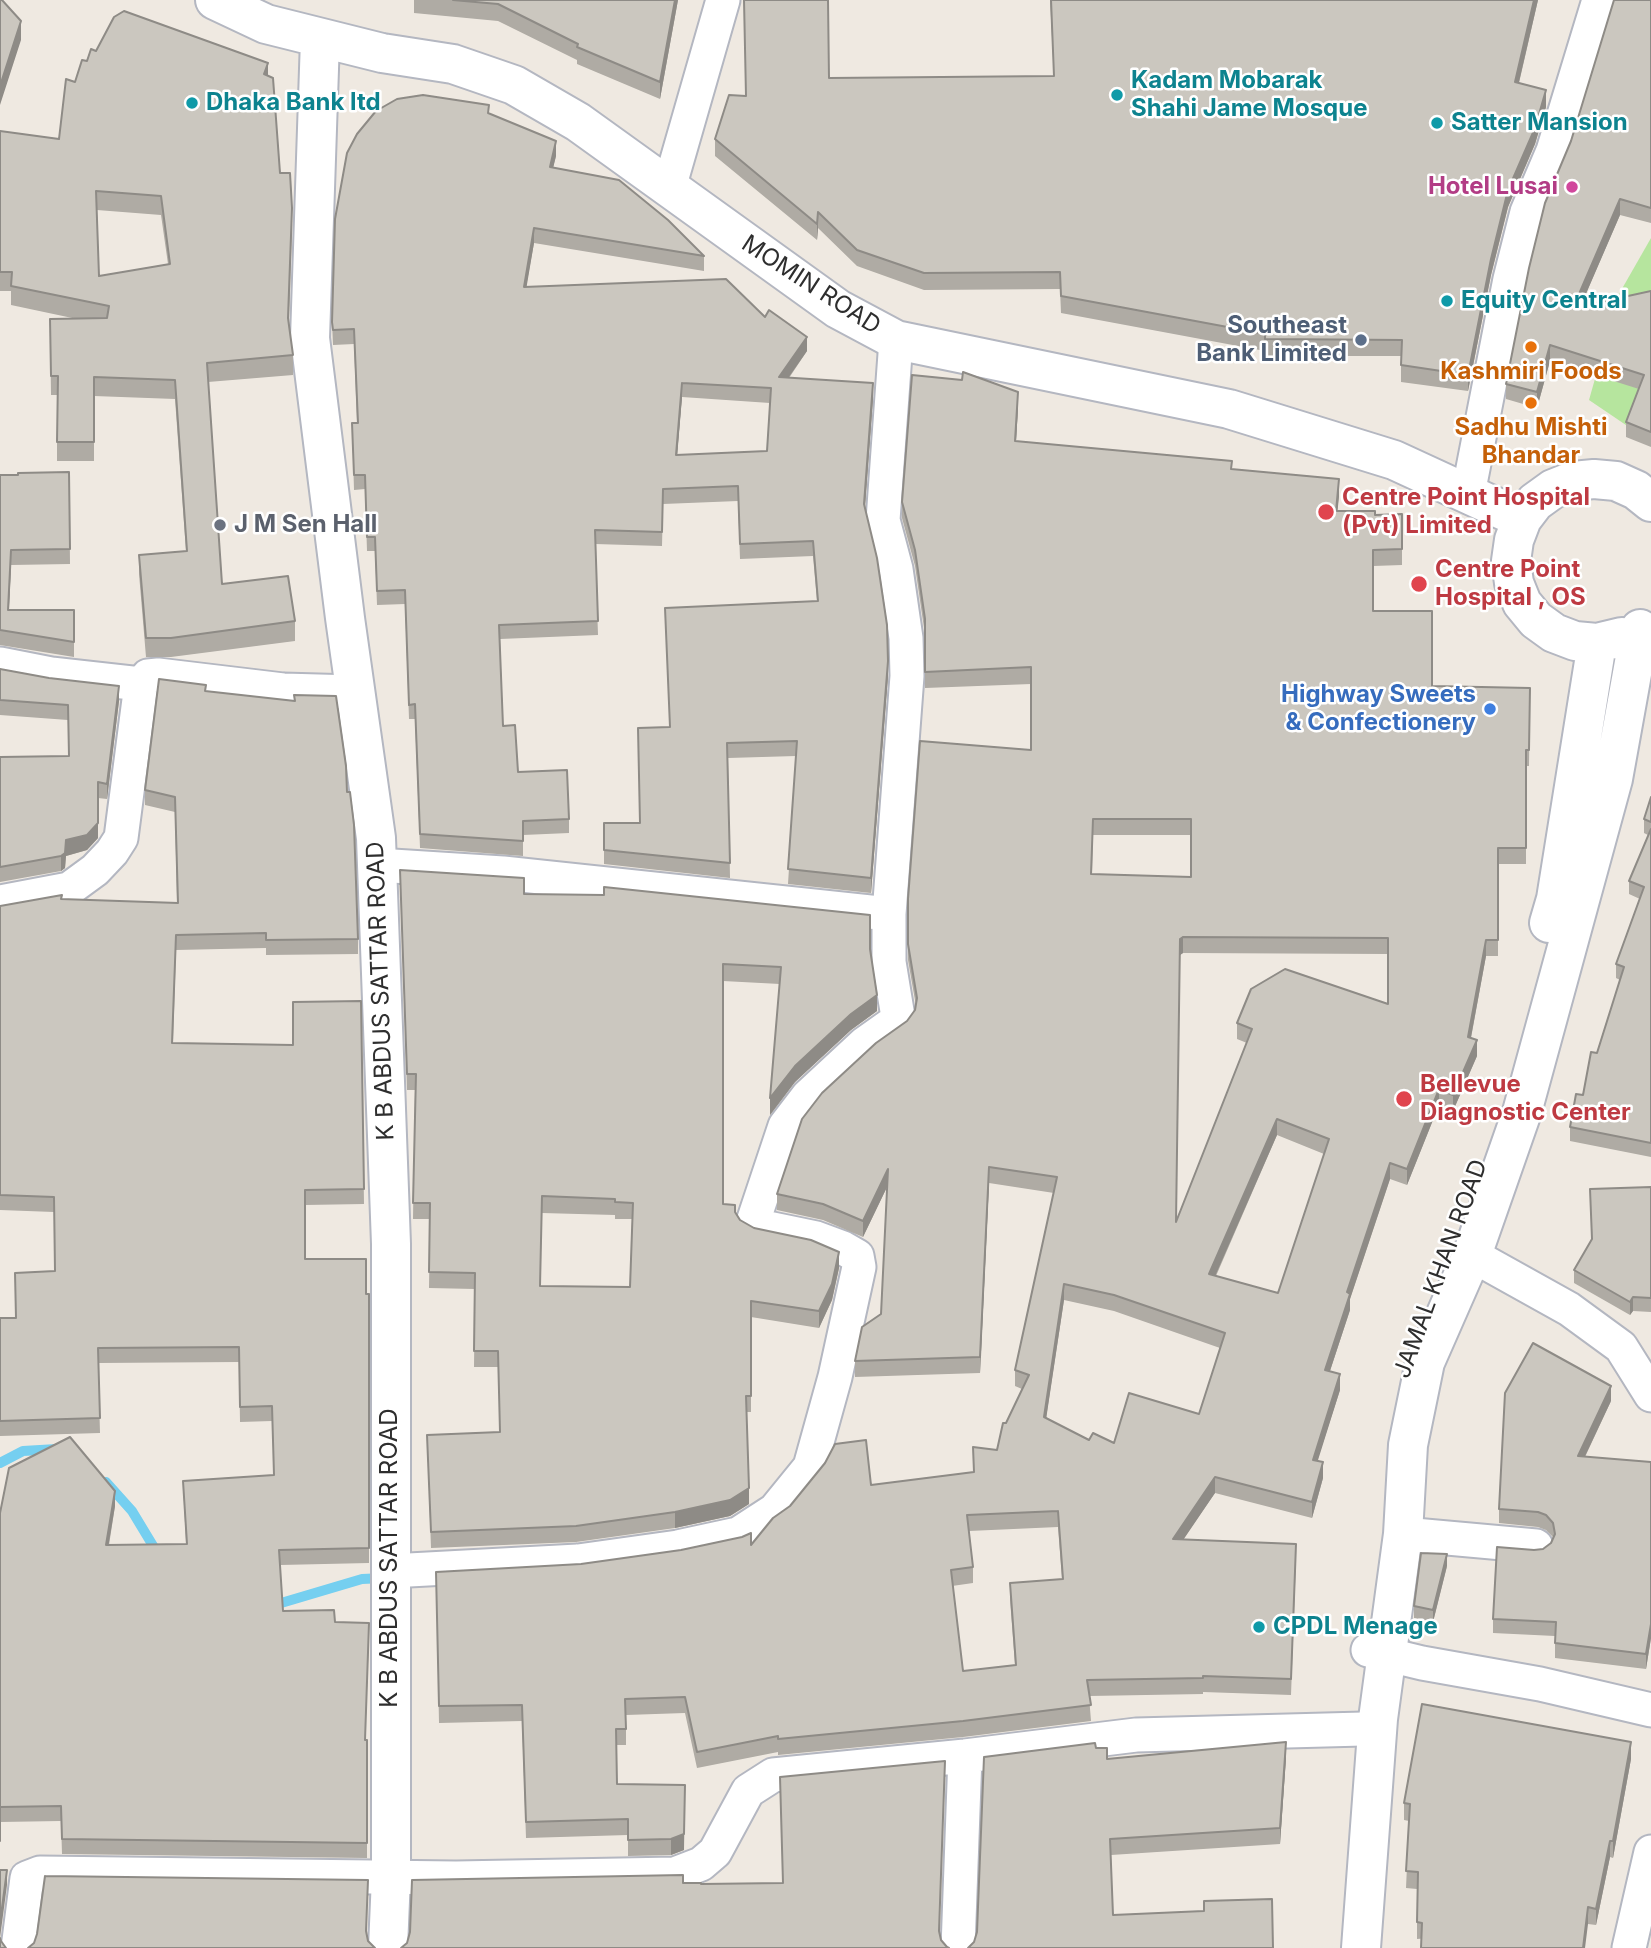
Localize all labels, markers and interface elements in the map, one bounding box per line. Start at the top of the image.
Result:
place label: Kadam Mobarak Shahi Jame Mosque [1131,67,1367,123]
marker: Kadam Mobarak Shahi Jame Mosque [1109,87,1125,103]
place label: Dhaka Bank ltd [206,89,381,117]
marker: Dhaka Bank ltd [184,95,200,111]
place label: Satter Mansion [1451,109,1628,137]
marker: Satter Mansion [1429,115,1445,131]
place label: Hotel Lusai [1428,173,1558,201]
marker: Hotel Lusai [1564,179,1580,195]
street label: MOMIN ROAD [736,229,886,341]
place label: Equity Central [1461,287,1627,315]
marker: Equity Central [1439,293,1455,309]
place label: Southeast Bank Limited [1196,312,1347,368]
marker: Southeast Bank Limited [1353,332,1369,348]
marker: Kashmiri Foods [1523,339,1539,355]
place label: Kashmiri Foods [1440,358,1622,386]
marker: Sadhu Mishti Bhandar [1523,395,1539,411]
place label: Sadhu Mishti Bhandar [1455,414,1607,470]
place label: Centre Point Hospital (Pvt) Limited [1342,484,1590,540]
marker: Centre Point Hospital (Pvt) Limited [1316,502,1336,522]
place label: J M Sen Hall [234,511,377,539]
marker: J M Sen Hall [212,517,228,533]
place label: Centre Point Hospital , OS [1435,556,1586,612]
marker: Centre Point Hospital , OS [1409,574,1429,594]
place label: Highway Sweets & Confectionery [1281,681,1476,737]
marker: Highway Sweets & Confectionery [1482,701,1498,717]
street label: K B ABDUS SATTAR ROAD [361,841,401,1141]
place label: Bellevue Diagnostic Center [1420,1071,1631,1127]
marker: Bellevue Diagnostic Center [1394,1089,1414,1109]
street label: JAMAL KHAN ROAD [1388,1156,1494,1382]
street label: K B ABDUS SATTAR ROAD [376,1408,404,1708]
place label: CPDL Menage [1273,1613,1438,1641]
marker: CPDL Menage [1251,1619,1267,1635]

